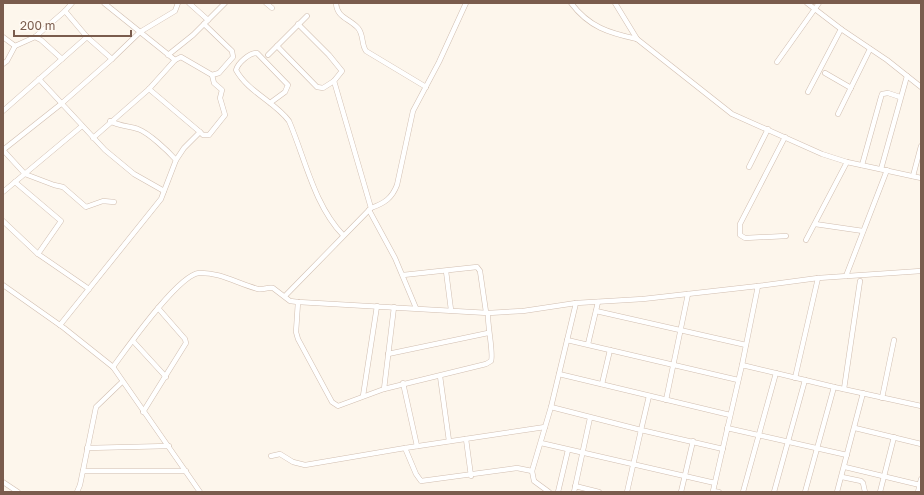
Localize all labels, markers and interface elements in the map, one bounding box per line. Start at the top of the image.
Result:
scale bar [14,12,131,38]
text: 200 m [20,18,55,33]

